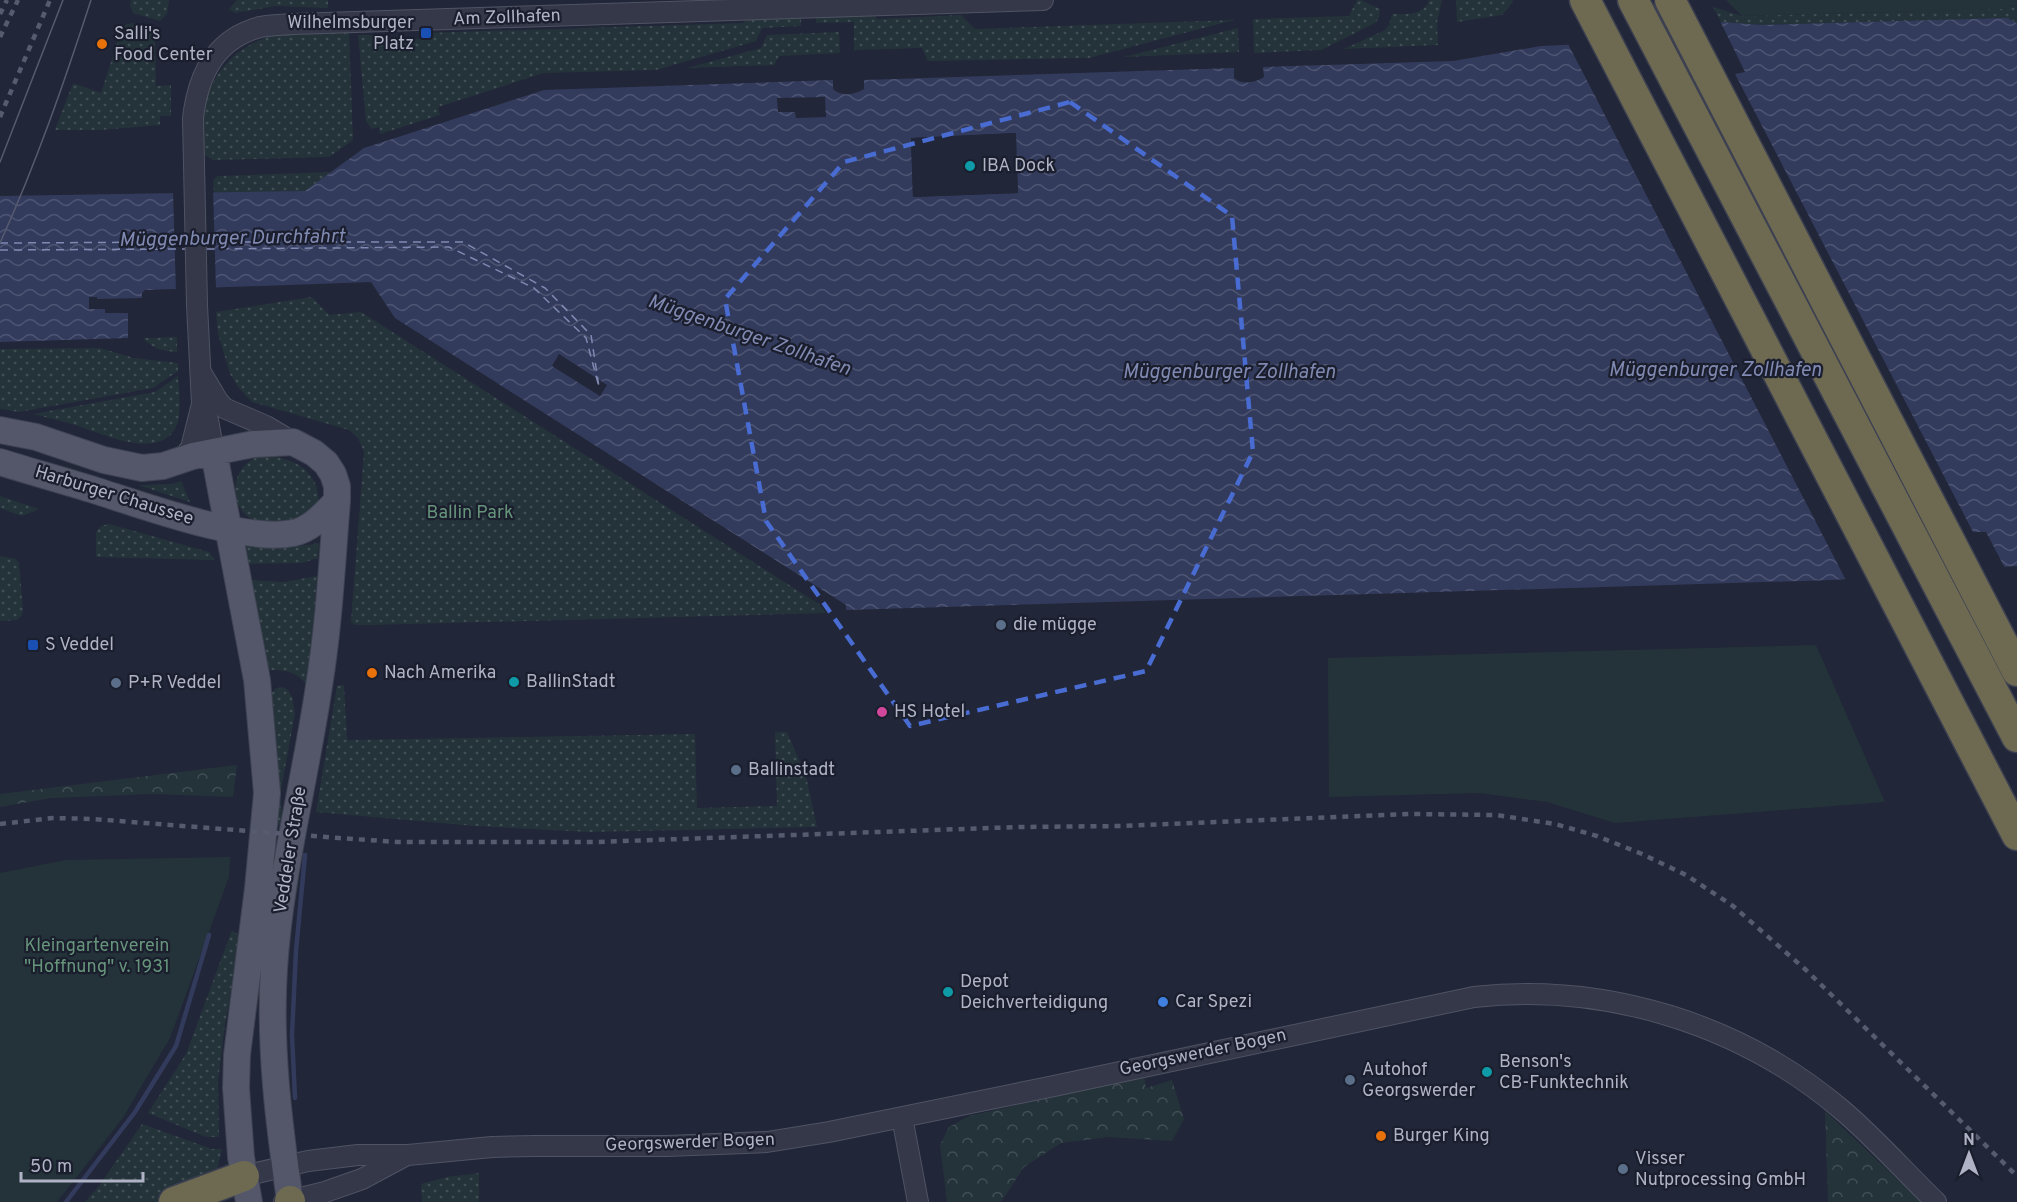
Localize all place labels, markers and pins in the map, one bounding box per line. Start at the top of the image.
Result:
place label: Wilhelmsburger Platz [287,12,414,56]
place label: Salli's Food Center [114,23,213,67]
marker: Wilhelmsburger Platz [419,26,433,40]
marker: Salli's Food Center [95,37,109,51]
place label: IBA Dock [982,155,1055,178]
marker: IBA Dock [963,159,977,173]
place label: die mügge [1013,614,1097,637]
marker: die mügge [994,618,1008,632]
place label: S Veddel [45,634,114,657]
marker: S Veddel [26,638,40,652]
place label: Nach Amerika [384,662,496,685]
marker: Nach Amerika [365,666,379,680]
place label: BallinStadt [526,671,615,694]
place label: P+R Veddel [128,672,221,695]
marker: BallinStadt [507,675,521,689]
marker: P+R Veddel [109,676,123,690]
place label: HS Hotel [894,701,965,724]
marker: HS Hotel [875,705,889,719]
place label: Ballinstadt [748,759,835,782]
marker: Ballinstadt [729,763,743,777]
place label: Depot Deichverteidigung [960,971,1108,1015]
marker: Depot Deichverteidigung [941,985,955,999]
place label: Car Spezi [1175,991,1252,1014]
marker: Car Spezi [1156,995,1170,1009]
place label: Benson's CB-Funktechnik [1499,1051,1629,1095]
place label: Autohof Georgswerder [1362,1059,1475,1103]
marker: Benson's CB-Funktechnik [1480,1065,1494,1079]
marker: Autohof Georgswerder [1343,1073,1357,1087]
place label: Burger King [1393,1125,1490,1148]
marker: Burger King [1374,1129,1388,1143]
place label: Visser Nutprocessing GmbH [1635,1148,1806,1192]
marker: Visser Nutprocessing GmbH [1616,1162,1630,1176]

